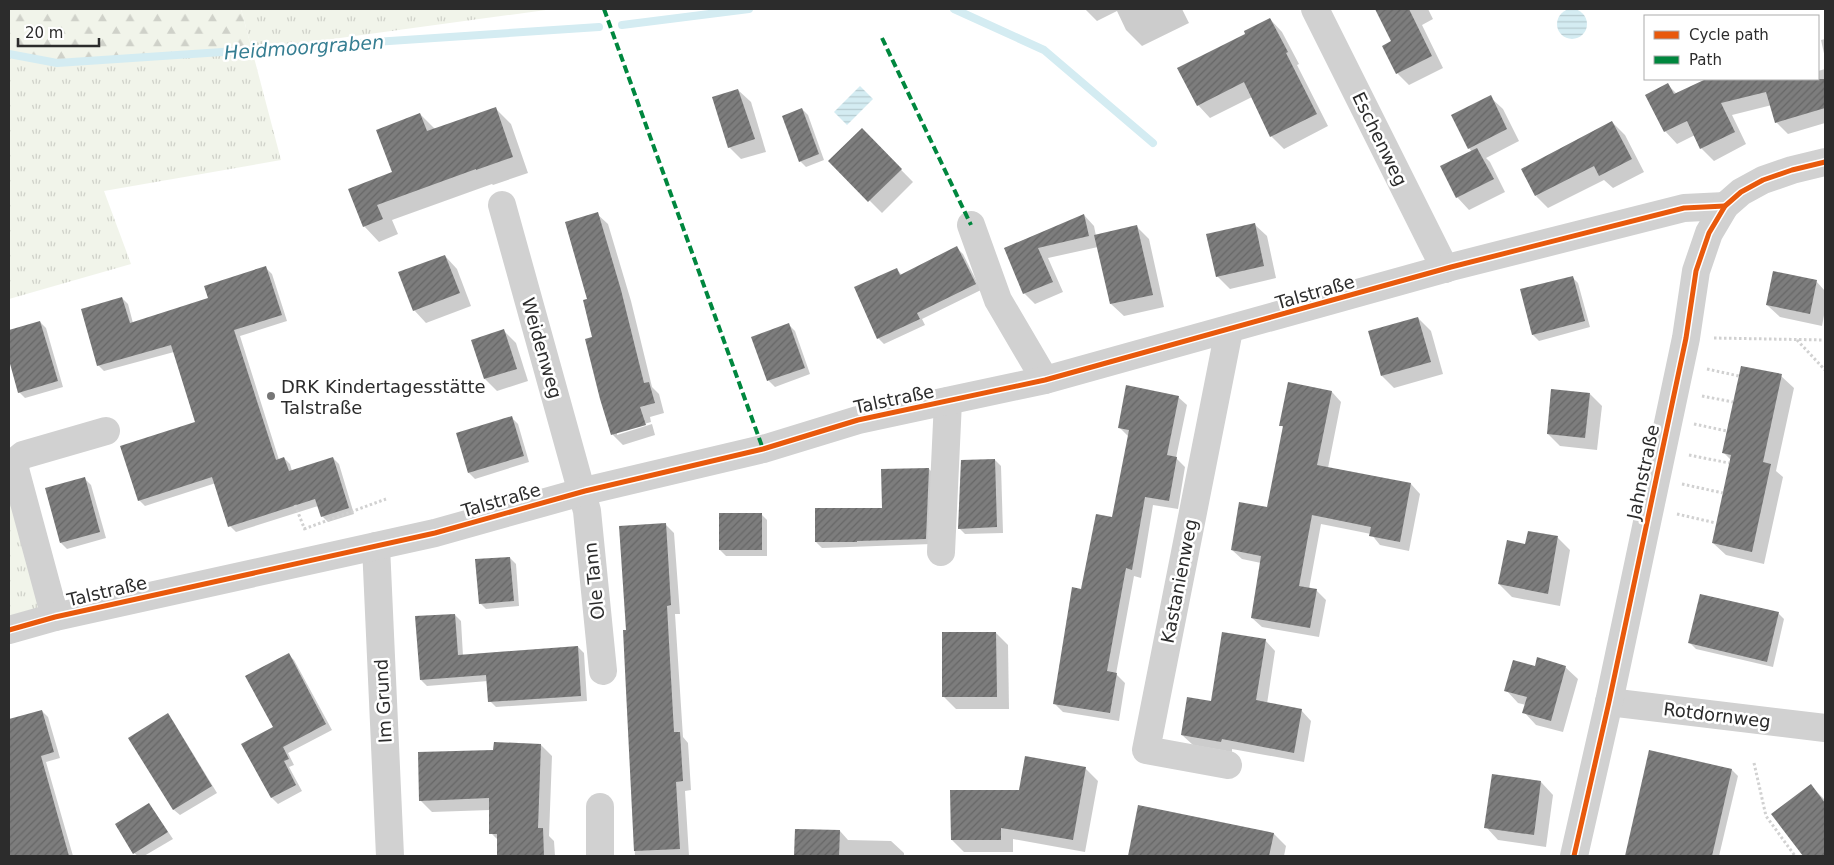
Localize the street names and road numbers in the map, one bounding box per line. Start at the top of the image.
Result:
street label: Eschenweg [1348,89,1412,189]
street label: Talstraße [1272,271,1357,314]
street label: Weidenweg [518,295,566,401]
street label: Talstraße [851,380,936,418]
street label: Jahnstraße [1622,423,1663,522]
street label: Talstraße [458,479,543,522]
street label: Kastanienweg [1157,517,1201,645]
street label: Ole Tann [579,541,609,621]
street label: Talstraße [64,572,149,611]
street label: Im Grund [370,658,396,744]
street label: Rotdornweg [1662,698,1772,732]

